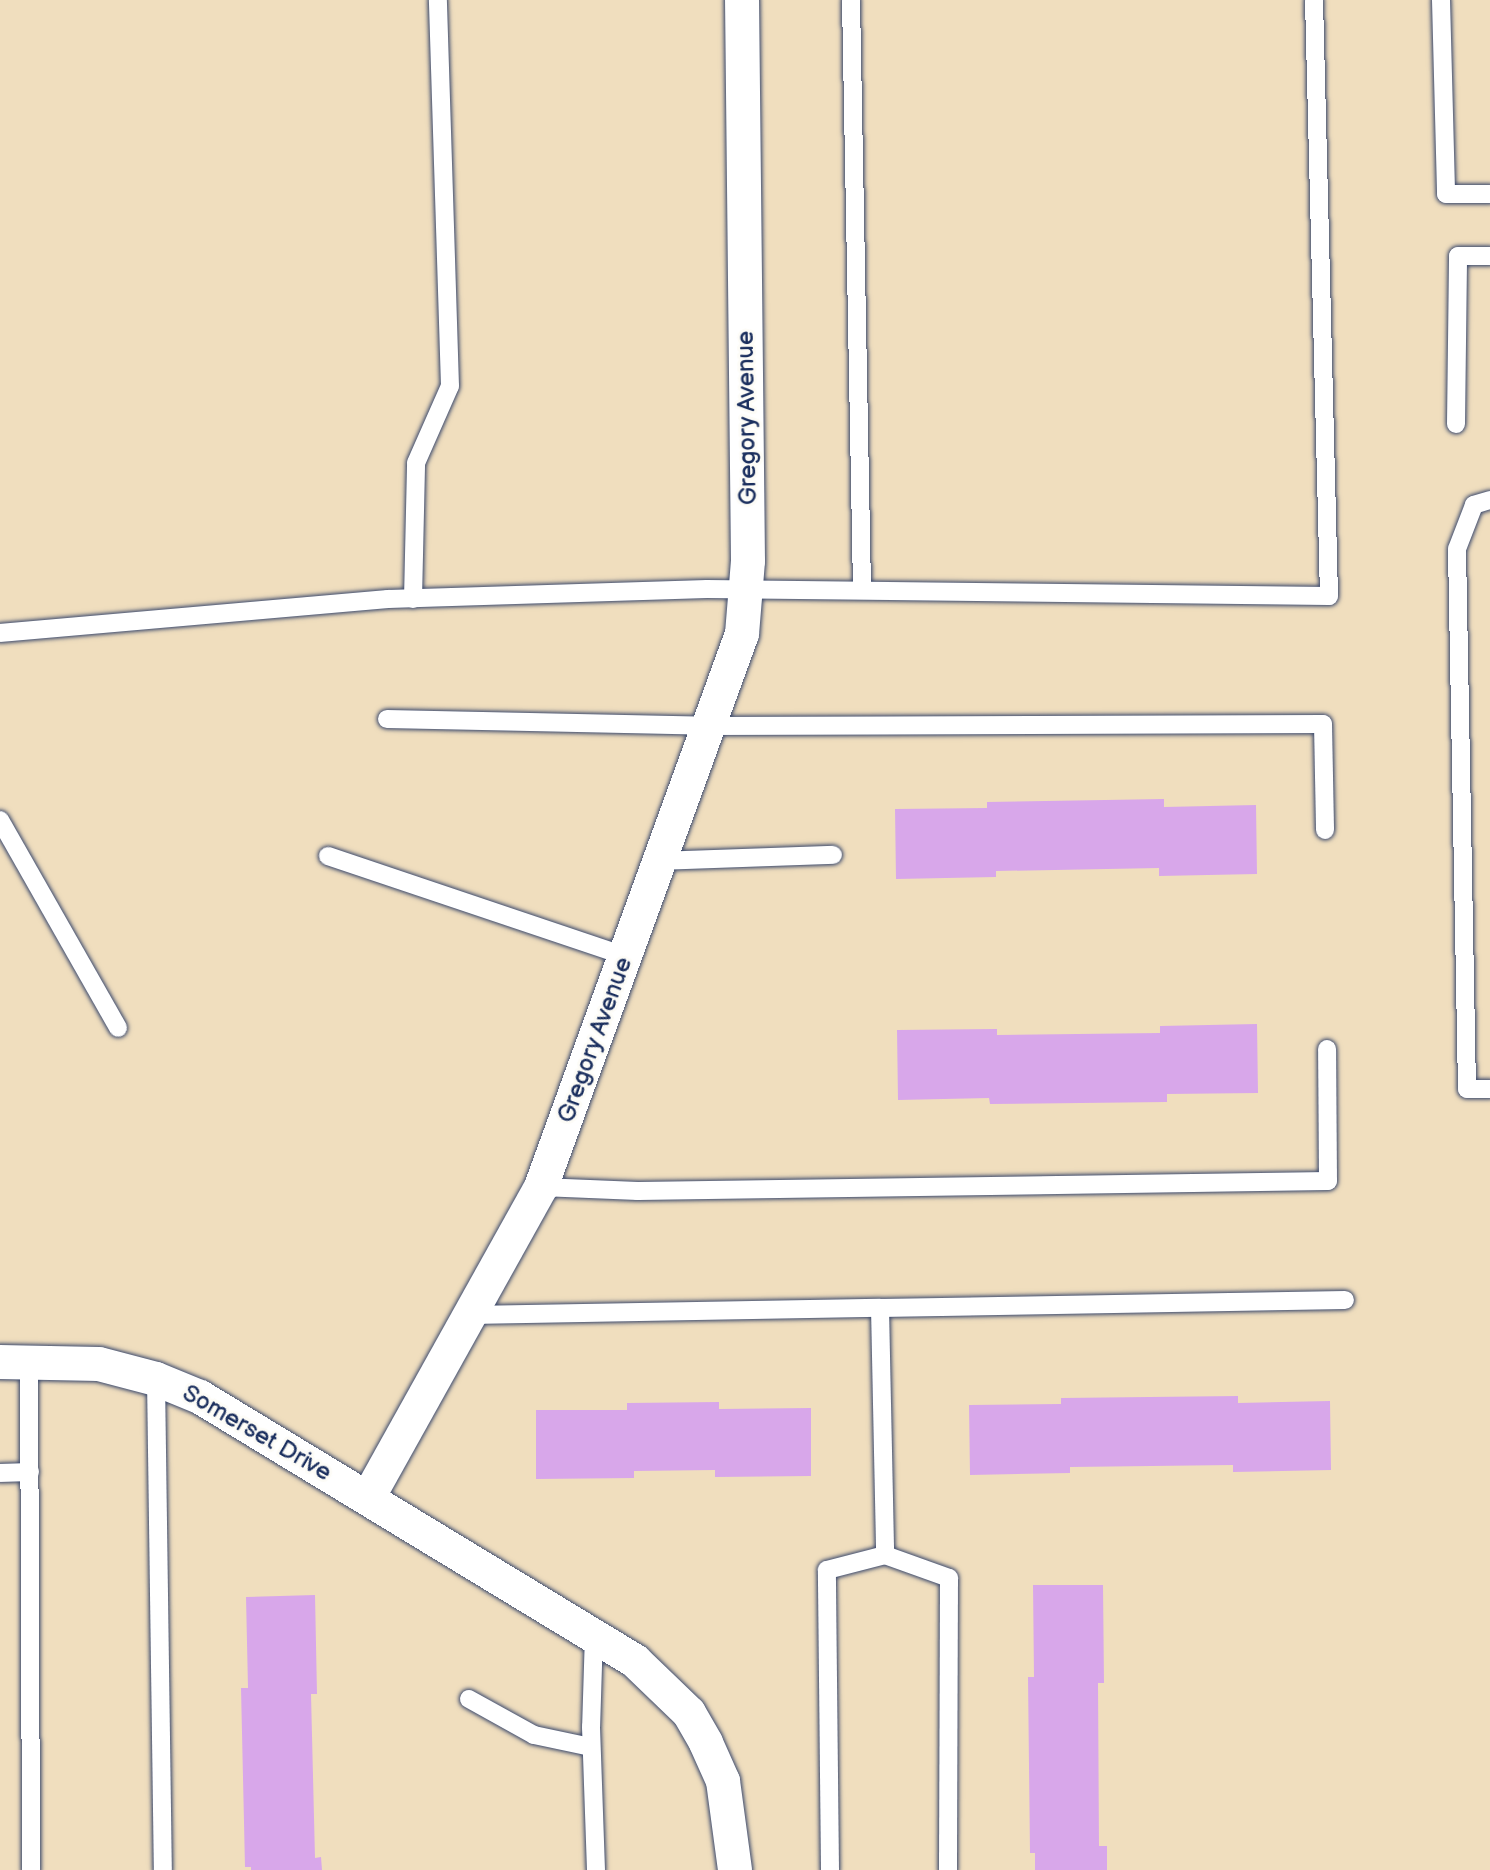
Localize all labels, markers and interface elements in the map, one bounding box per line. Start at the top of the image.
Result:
street label: Gregory Avenue [731,330,763,506]
street label: Gregory Avenue [551,953,639,1127]
street label: Somerset Drive [177,1379,337,1487]

